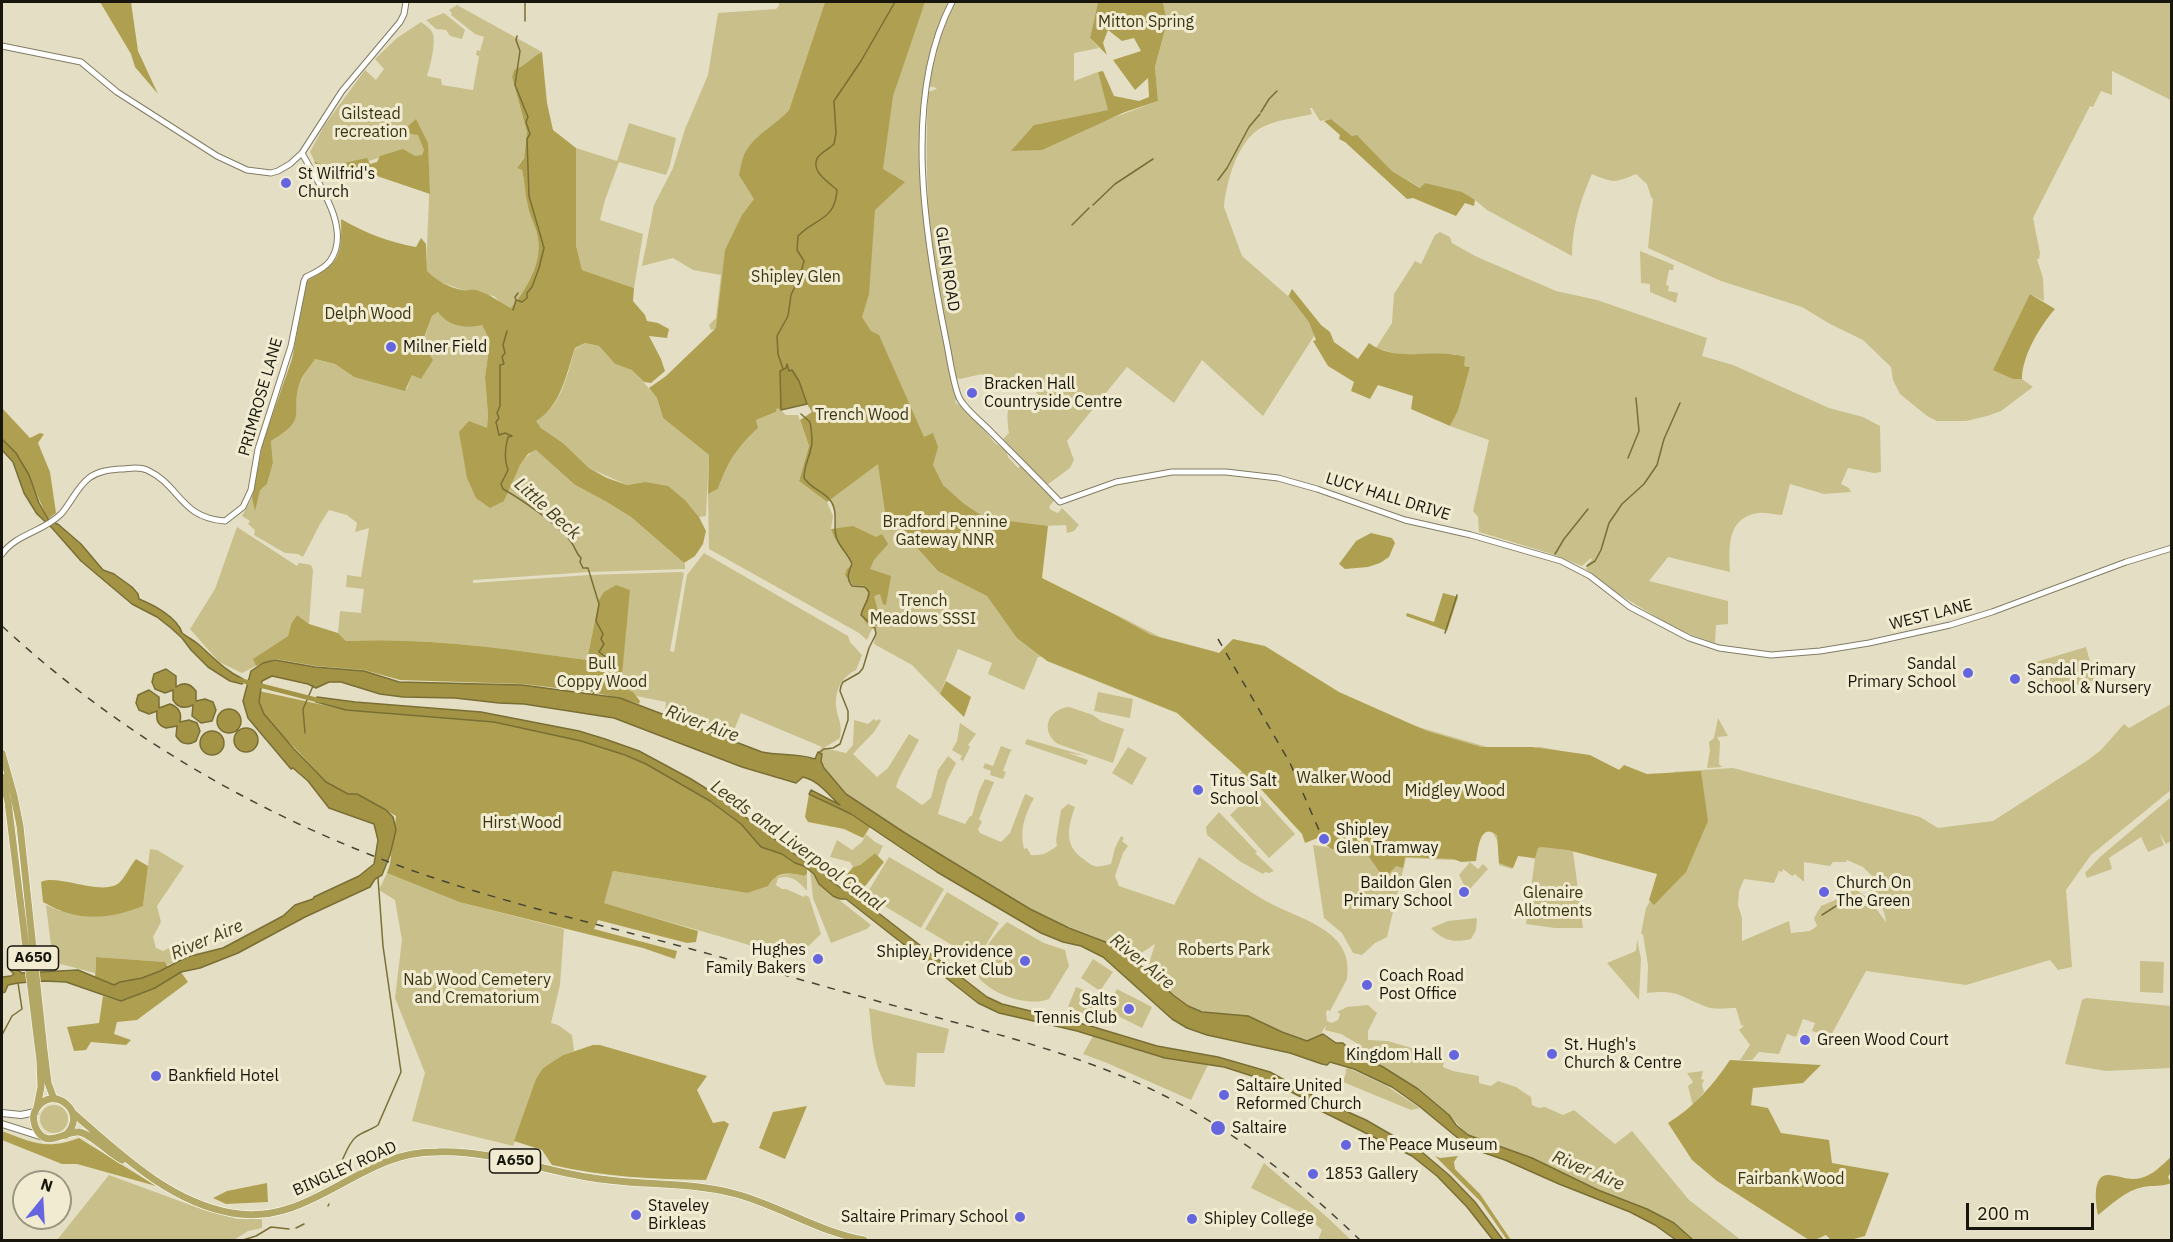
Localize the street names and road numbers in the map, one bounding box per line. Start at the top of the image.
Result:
street label: GLEN ROAD [931,225,963,313]
street label: PRIMROSE LANE [235,336,287,458]
street label: LUCY HALL DRIVE [1323,469,1453,525]
street label: WEST LANE [1888,595,1974,635]
road number: A650 [8,946,58,970]
street label: BINGLEY ROAD [290,1138,400,1200]
road number: A650 [490,1149,540,1173]

